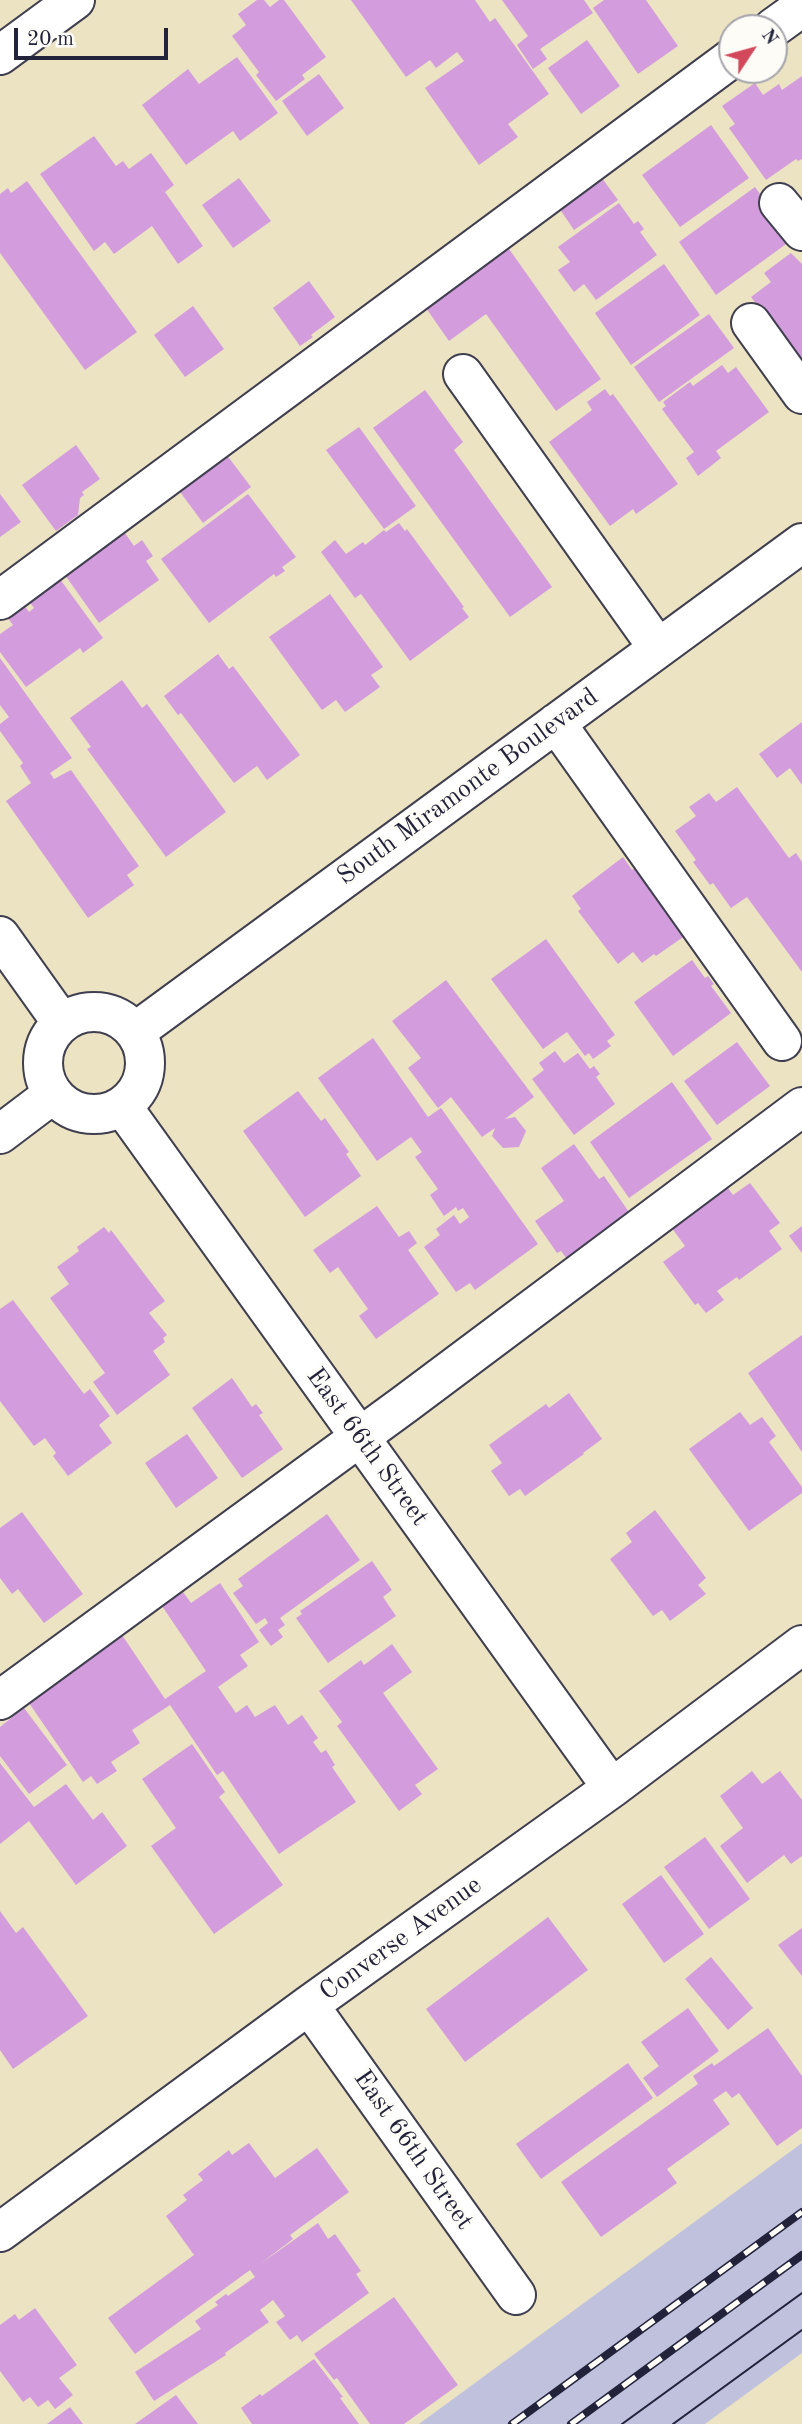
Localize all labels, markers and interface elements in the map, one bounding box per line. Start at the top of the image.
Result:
scale bar [18,14,172,58]
north arrow [718,14,788,84]
text: N [757,26,781,49]
text: 20 m [27,29,74,50]
street label: South Miramonte Boulevard [331,682,605,892]
street label: East 66th Street [299,1362,435,1532]
street label: Converse Avenue [314,1870,488,2008]
street label: East 66th Street [346,2064,480,2236]

